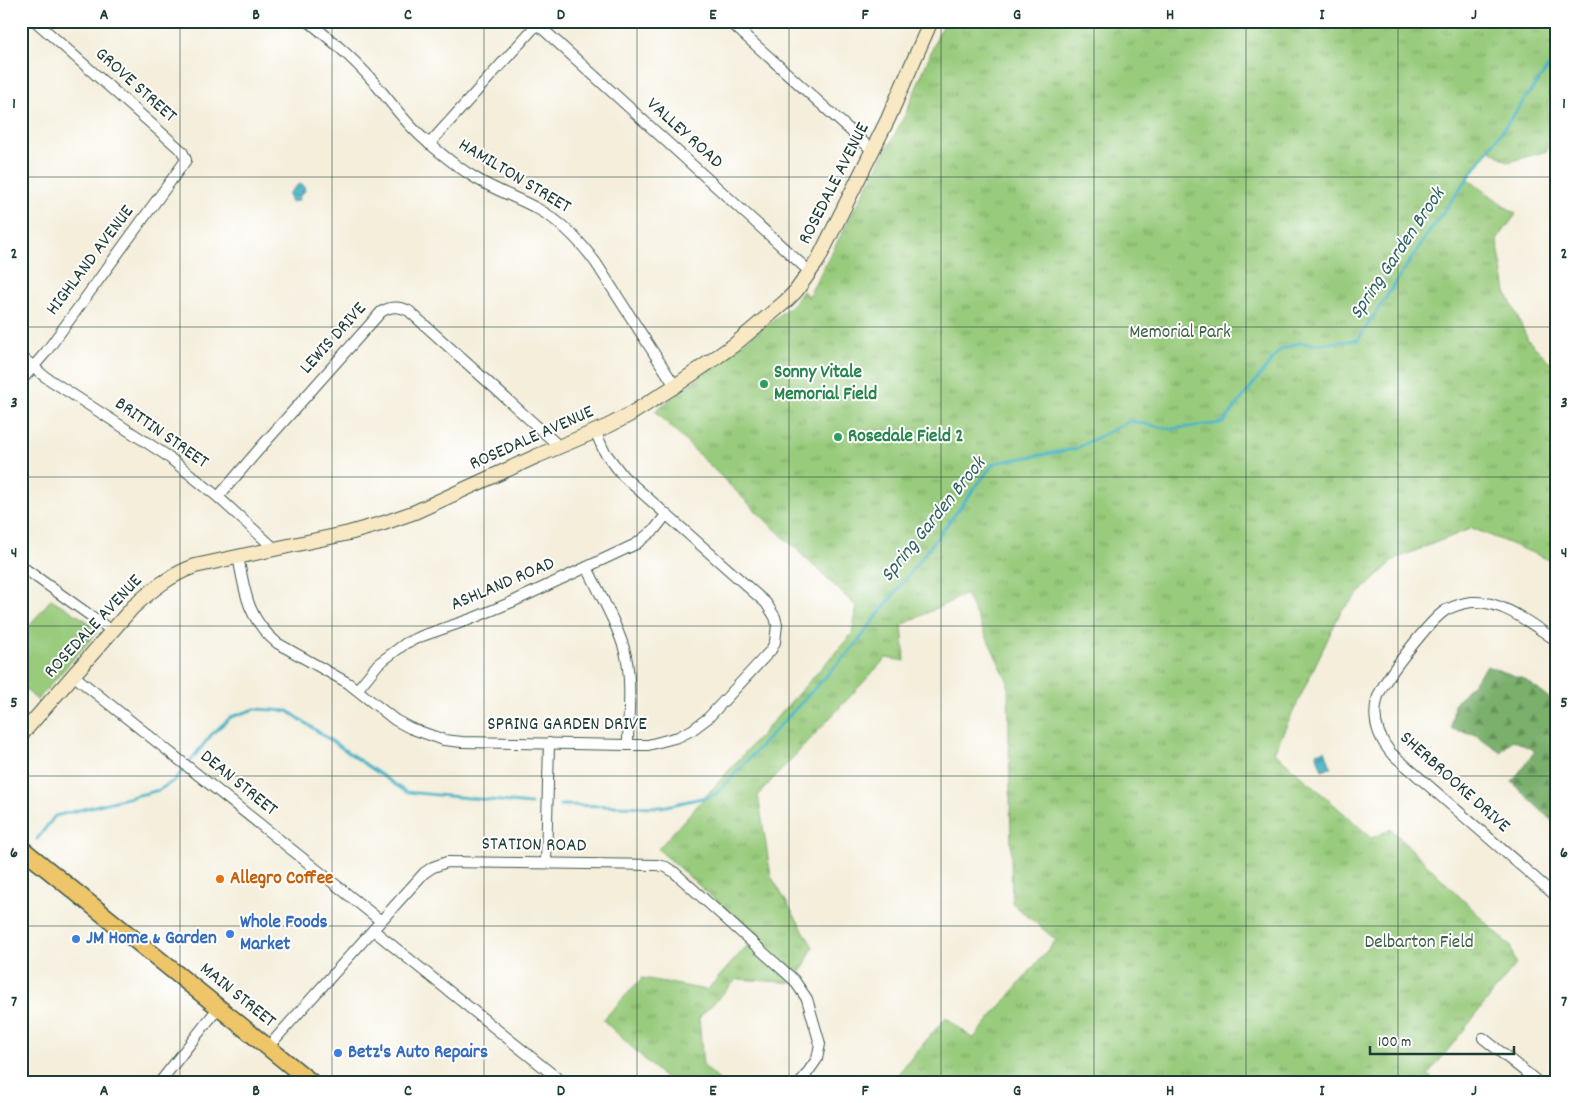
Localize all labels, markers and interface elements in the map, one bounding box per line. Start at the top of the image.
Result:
text: A [100,4,109,27]
text: B [252,4,260,27]
text: C [404,4,412,27]
text: D [557,4,566,27]
text: E [709,4,717,27]
text: F [861,4,869,27]
text: G [1013,4,1021,27]
text: H [1166,4,1174,27]
text: I [1320,4,1326,27]
text: J [1471,4,1477,27]
street label: GROVE STREET [88,42,182,130]
street label: VALLEY ROAD [640,92,729,176]
text: 1 [12,93,16,116]
text: 1 [1562,93,1566,116]
street label: ROSEDALE AVENUE [793,118,877,250]
street label: HAMILTON STREET [453,133,576,222]
water label: Spring Garden Brook [1343,181,1454,325]
street label: HIGHLAND AVENUE [41,200,142,322]
text: 2 [11,243,18,266]
text: 2 [1561,243,1568,266]
street label: LEWIS DRIVE [294,297,374,381]
park label: Memorial Park [1129,320,1231,347]
place label: Sonny Vitale Memorial Field [774,360,877,409]
marker: Sonny Vitale Memorial Field [758,378,770,390]
text: 3 [10,392,18,415]
street label: BRITTIN STREET [109,392,214,477]
text: 3 [1560,392,1568,415]
street label: ROSEDALE AVENUE [466,399,599,478]
place label: Rosedale Field 2 [848,424,964,451]
marker: Rosedale Field 2 [832,431,844,443]
water label: Spring Garden Brook [875,450,994,588]
text: 4 [11,542,17,565]
text: 4 [1561,542,1567,565]
street label: ASHLAND ROAD [447,551,559,619]
street label: ROSEDALE AVENUE [39,569,150,685]
text: 5 [10,692,18,715]
text: 5 [1560,692,1568,715]
street label: SPRING GARDEN DRIVE [487,712,647,739]
street label: SHERBROOKE DRIVE [1393,726,1516,840]
street label: DEAN STREET [194,744,283,824]
street label: STATION ROAD [481,832,587,860]
text: 6 [10,842,18,865]
text: 6 [1560,842,1568,865]
place label: Allegro Coffee [230,866,333,893]
marker: Allegro Coffee [214,873,226,885]
place label: Whole Foods Market [240,910,328,959]
place label: JM Home & Garden [86,926,217,953]
marker: Whole Foods Market [224,928,236,940]
park label: Delbarton Field [1364,930,1474,957]
marker: JM Home & Garden [70,933,82,945]
street label: MAIN STREET [193,957,281,1035]
text: 7 [11,991,17,1014]
text: 7 [1561,991,1567,1014]
scale bar [1370,1023,1514,1055]
text: 100 m [1378,1032,1411,1054]
place label: Betz's Auto Repairs [348,1040,488,1067]
marker: Betz's Auto Repairs [332,1047,344,1059]
text: A [100,1080,109,1103]
text: B [252,1080,260,1103]
text: C [404,1080,412,1103]
text: D [557,1080,566,1103]
text: E [709,1080,717,1103]
text: F [861,1080,869,1103]
text: G [1013,1080,1021,1103]
text: H [1166,1080,1174,1103]
text: I [1320,1080,1326,1103]
text: J [1471,1080,1477,1103]

